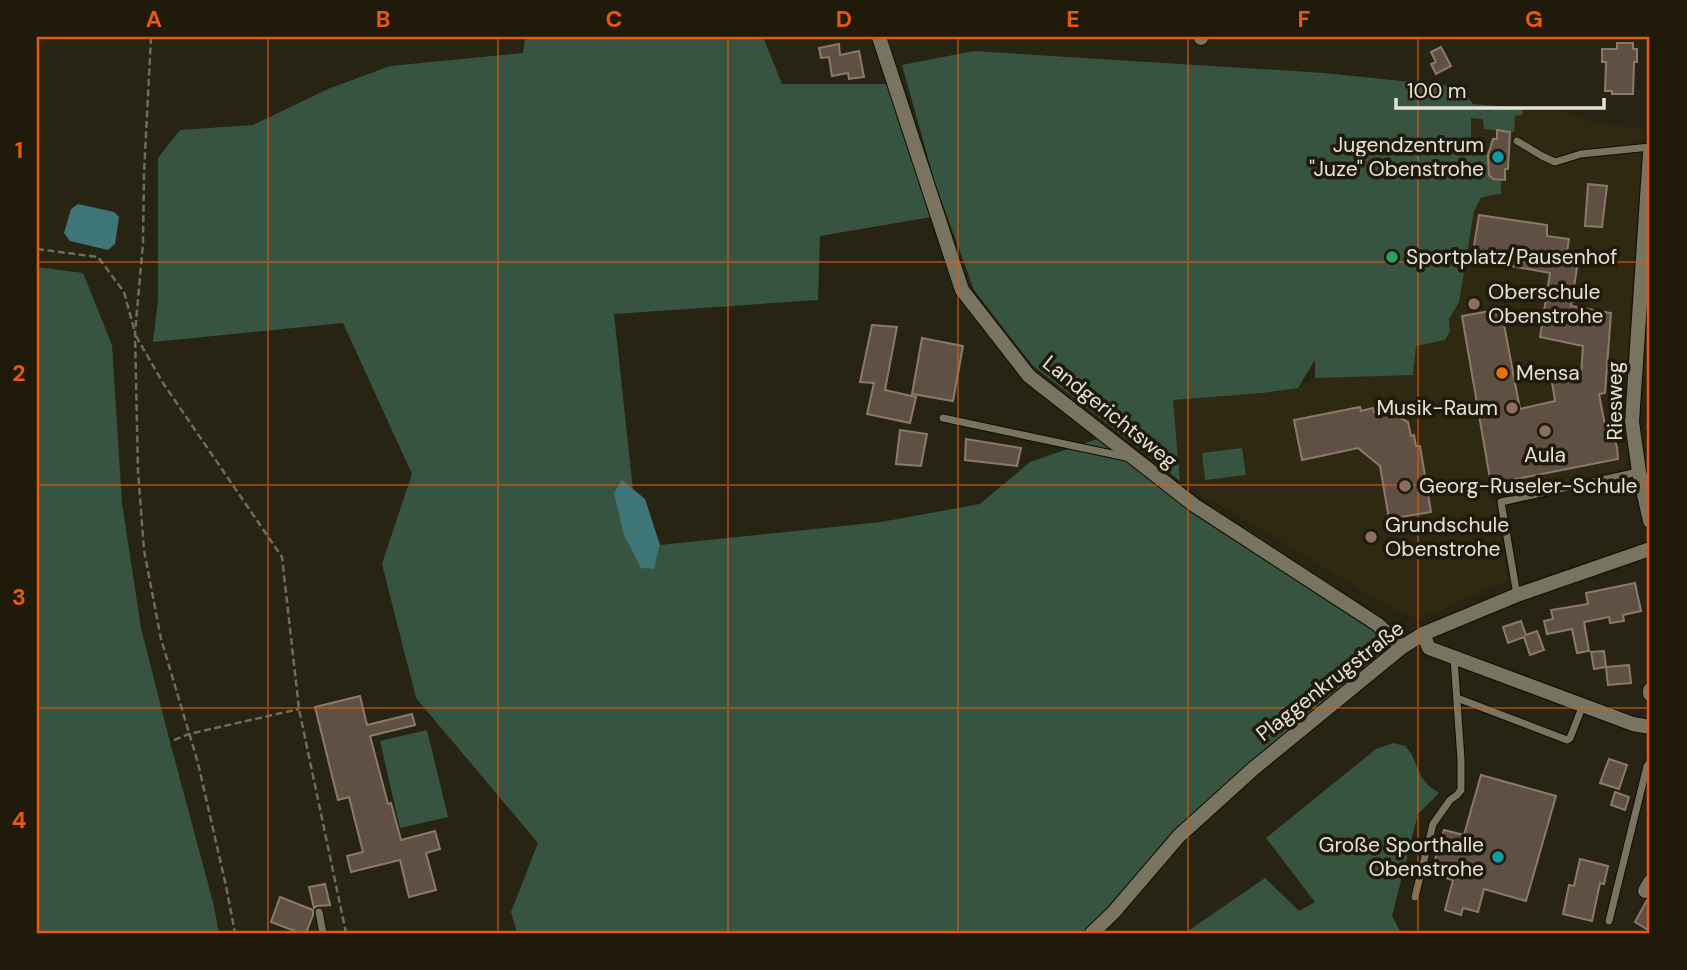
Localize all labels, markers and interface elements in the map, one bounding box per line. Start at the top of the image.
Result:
text: A [146,4,162,34]
text: B [376,4,390,34]
text: C [606,4,622,34]
text: D [836,4,852,34]
text: E [1066,4,1080,34]
text: F [1298,4,1311,34]
text: G [1525,4,1543,34]
scale bar [1396,66,1605,110]
text: 100 m [1407,77,1467,105]
place label: Jugendzentrum "Juze" Obenstrohe [1309,131,1484,183]
text: 1 [15,135,23,165]
marker: Jugendzentrum "Juze" Obenstrohe [1490,149,1506,165]
place label: Sportplatz/Pausenhof [1406,243,1617,271]
marker: Sportplatz/Pausenhof [1384,249,1400,265]
place label: Oberschule Obenstrohe [1488,278,1604,330]
marker: Oberschule Obenstrohe [1466,296,1482,312]
street label: Landgerichtsweg [1037,349,1183,475]
text: 2 [12,358,26,388]
place label: Mensa [1516,359,1580,387]
street label: Riesweg [1601,361,1629,440]
marker: Mensa [1494,365,1510,381]
place label: Musik-Raum [1376,394,1498,422]
marker: Musik-Raum [1504,400,1520,416]
marker: Aula [1537,423,1553,439]
place label: Aula [1524,441,1566,469]
place label: Georg-Ruseler-Schule [1419,472,1638,500]
marker: Georg-Ruseler-Schule [1397,478,1413,494]
place label: Grundschule Obenstrohe [1385,511,1509,563]
marker: Grundschule Obenstrohe [1363,529,1379,545]
text: 3 [12,582,26,612]
street label: Plaggenkrugstraße [1250,614,1410,748]
text: 4 [12,805,27,835]
place label: Große Sporthalle Obenstrohe [1319,831,1484,883]
marker: Große Sporthalle Obenstrohe [1490,849,1506,865]

